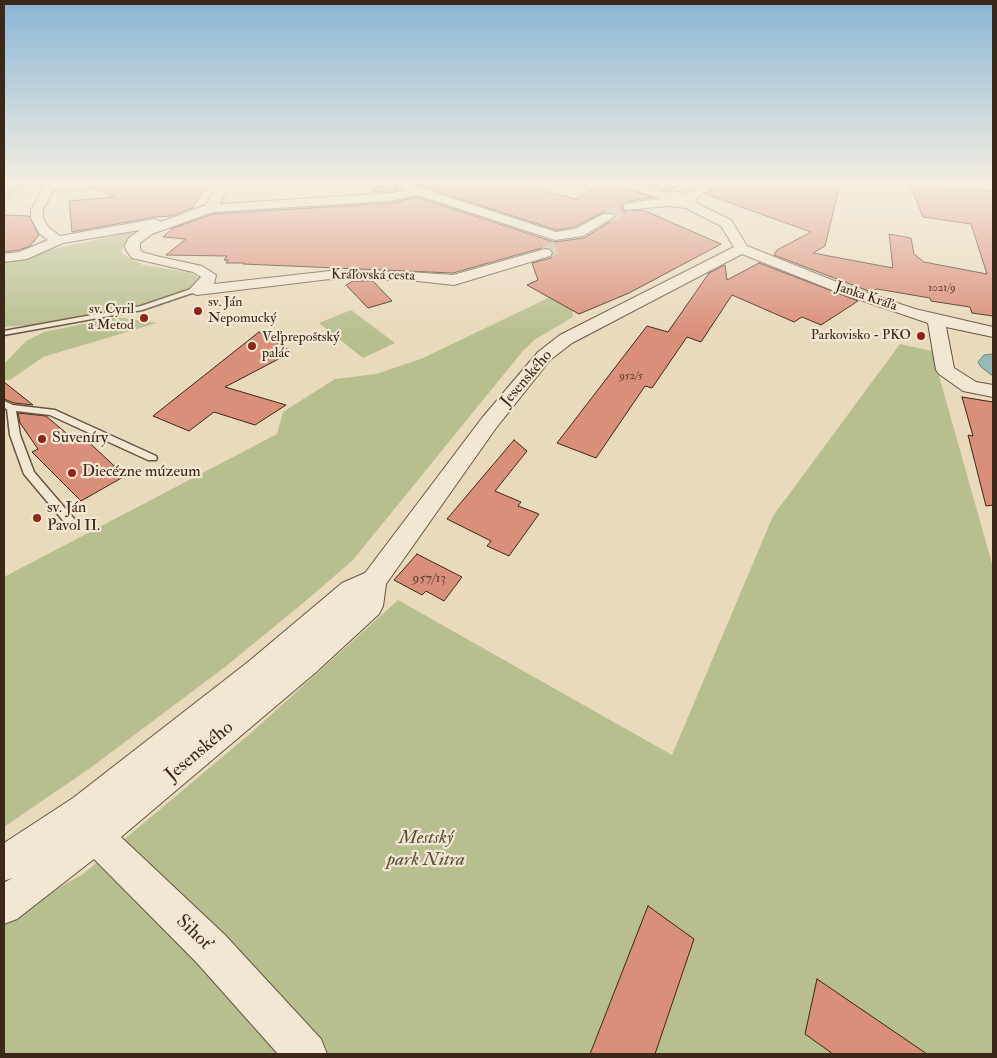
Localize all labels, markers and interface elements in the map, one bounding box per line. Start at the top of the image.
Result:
street label: Kráľovská cesta [331,267,415,285]
street label: Janka Kráľa [833,279,899,315]
house number: 1021/9 [928,282,956,296]
place label: sv. Ján Nepomucký [208,295,276,328]
place label: sv. Cyril a Metod [88,302,134,334]
marker: sv. Ján Nepomucký [192,305,204,317]
marker: sv. Cyril a Metod [138,312,150,324]
place label: Parkovisko - PKO [811,328,911,344]
place label: Veľprepoštský palác [262,330,339,362]
marker: Parkovisko - PKO [915,330,927,342]
marker: Veľprepoštský palác [246,340,258,352]
street label: Jesenského [497,347,557,411]
house number: 952/5 [619,370,643,384]
place label: Suveníry [52,429,108,449]
marker: Suveníry [36,433,48,445]
place label: Diecézne múzeum [82,463,201,483]
marker: Diecézne múzeum [66,467,78,479]
place label: sv. Ján Pavol II. [47,499,100,537]
marker: sv. Ján Pavol II. [31,512,43,524]
house number: 957/13 [412,571,446,587]
street label: Jesenského [161,717,239,787]
park label: Mestský park Nitra [387,828,465,872]
street label: Sihoť [170,911,216,955]

